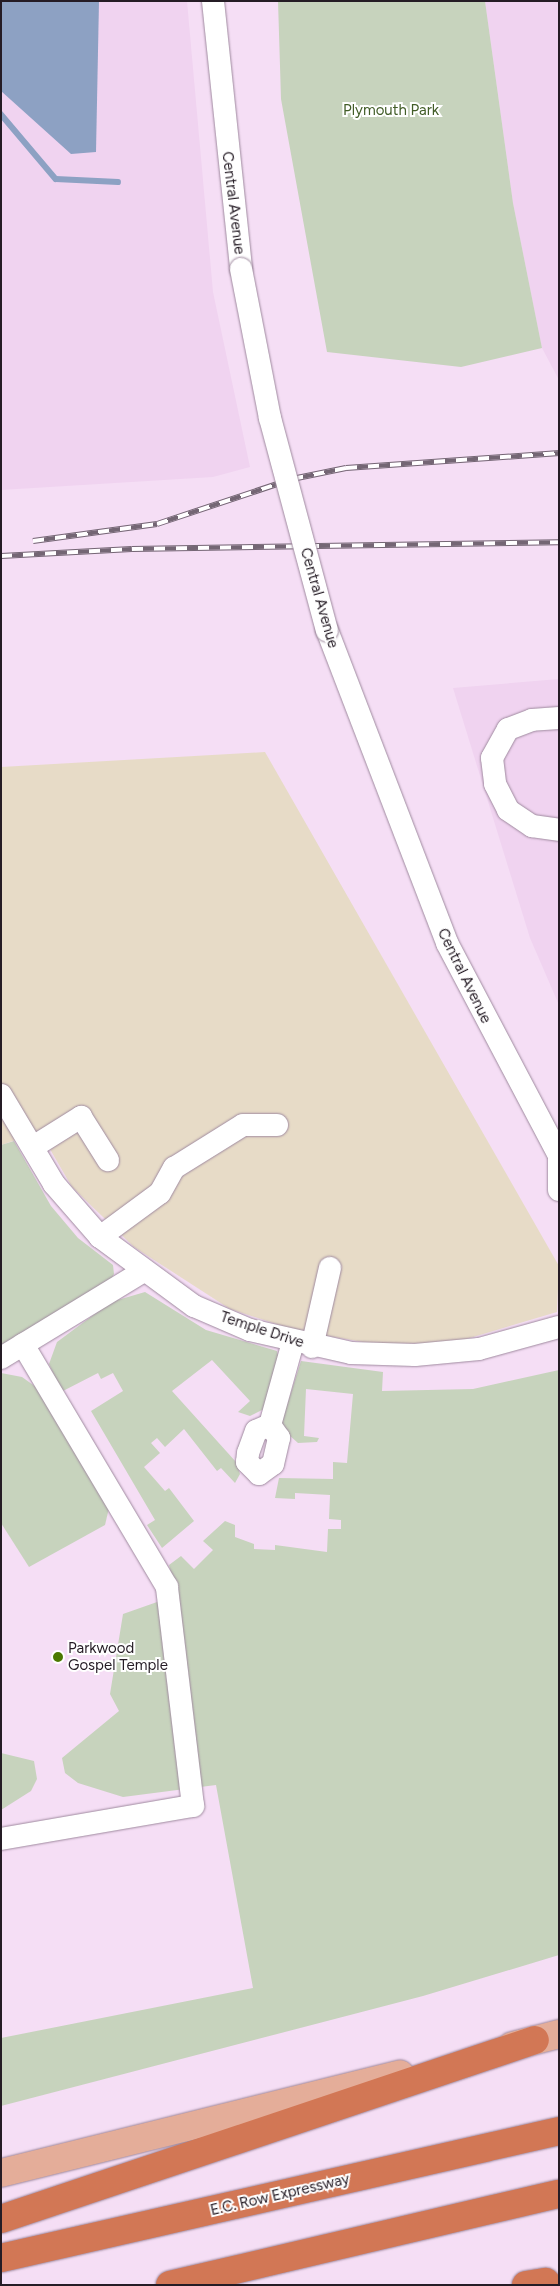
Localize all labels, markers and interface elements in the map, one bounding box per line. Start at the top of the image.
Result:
park label: Plymouth Park [343,102,439,120]
street label: Central Avenue [218,151,248,255]
street label: Central Avenue [296,546,342,650]
street label: Central Avenue [433,926,495,1026]
street label: Temple Drive [218,1308,306,1352]
place label: Parkwood Gospel Temple [68,1639,168,1674]
marker: Parkwood Gospel Temple [52,1651,64,1663]
street label: E.C. Row Expressway [209,2170,351,2220]

